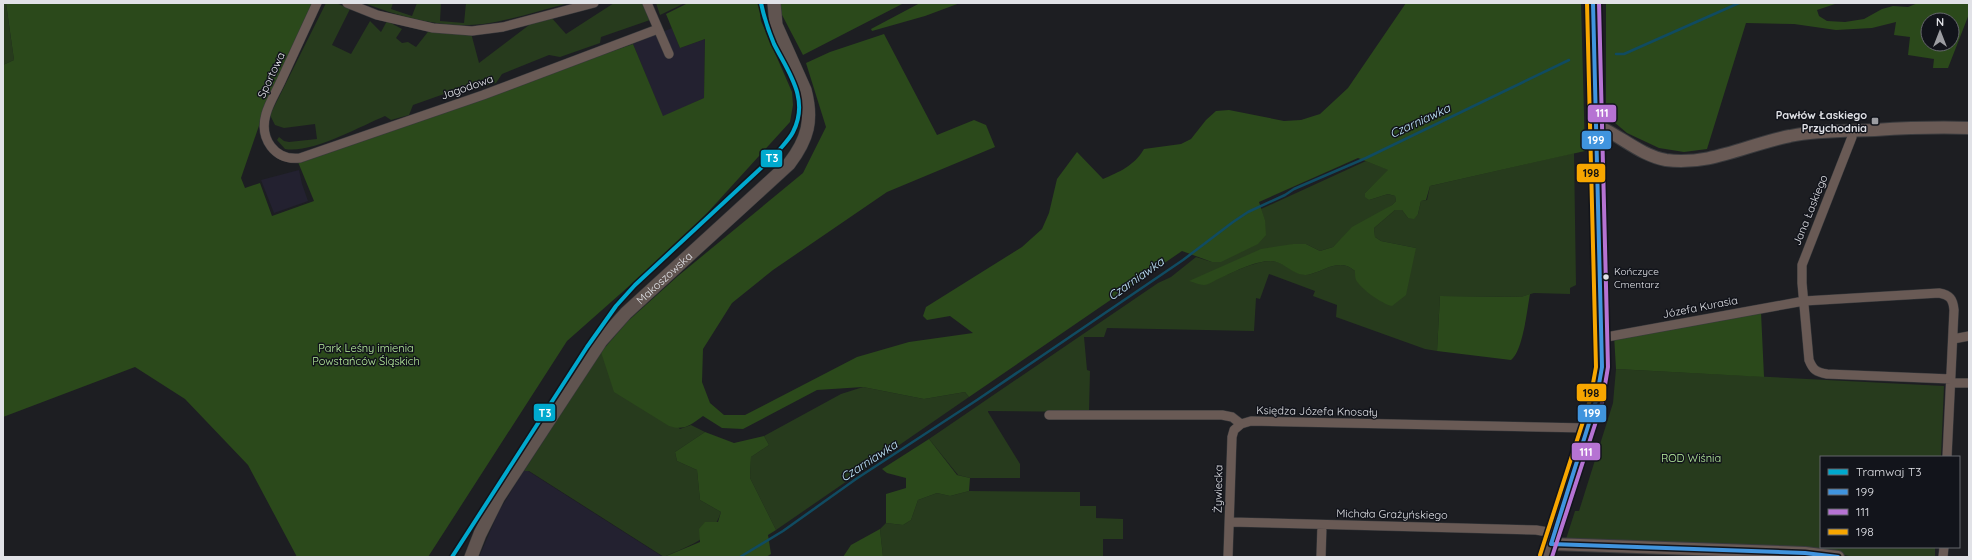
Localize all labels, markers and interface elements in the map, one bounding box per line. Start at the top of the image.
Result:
north arrow [1920,12,1960,52]
text: N [1936,15,1944,29]
street label: Sportowa [254,50,288,100]
street label: Jagodowa [439,72,495,102]
water label: Czarniawka [1387,100,1453,141]
line badge: 111 [1587,104,1617,123]
text: 111 [1596,106,1608,120]
place label: Pawłów Łaskiego Przychodnia [1776,108,1867,135]
marker: Pawłów Łaskiego Przychodnia [1870,116,1880,126]
line badge: 199 [1581,130,1612,150]
text: 199 [1588,133,1604,147]
line badge: T3 [760,149,783,168]
text: T3 [766,151,778,165]
line badge: 198 [1576,163,1606,183]
text: 198 [1583,166,1599,180]
street label: Jana Łaskiego [1789,172,1831,247]
street label: Makoszowska [633,249,695,307]
water label: Czarniawka [1105,253,1167,303]
place label: Kończyce Cmentarz [1614,265,1659,291]
marker: Kończyce Cmentarz [1601,272,1611,282]
street label: Józefa Kurasia [1661,293,1739,321]
park label: Park Leśny imienia Powstańców Śląskich [312,341,420,368]
line badge: 198 [1576,383,1607,402]
text: 198 [1583,386,1599,400]
line badge: T3 [533,403,556,422]
street label: Księdza Józefa Knosały [1256,403,1378,419]
line badge: 199 [1577,404,1607,423]
text: T3 [539,406,551,420]
text: 199 [1584,406,1600,420]
water label: Czarniawka [837,436,901,485]
line badge: 111 [1571,442,1601,461]
text: 111 [1580,445,1592,459]
park label: ROD Wiśnia [1661,451,1721,465]
legend [1820,456,1960,548]
text: Tramwaj T3 [1856,464,1922,479]
street label: Żywiecka [1211,465,1225,513]
text: 199 [1856,484,1874,499]
text: 111 [1856,504,1869,519]
street label: Michała Grażyńskiego [1336,506,1448,522]
text: 198 [1856,524,1874,539]

